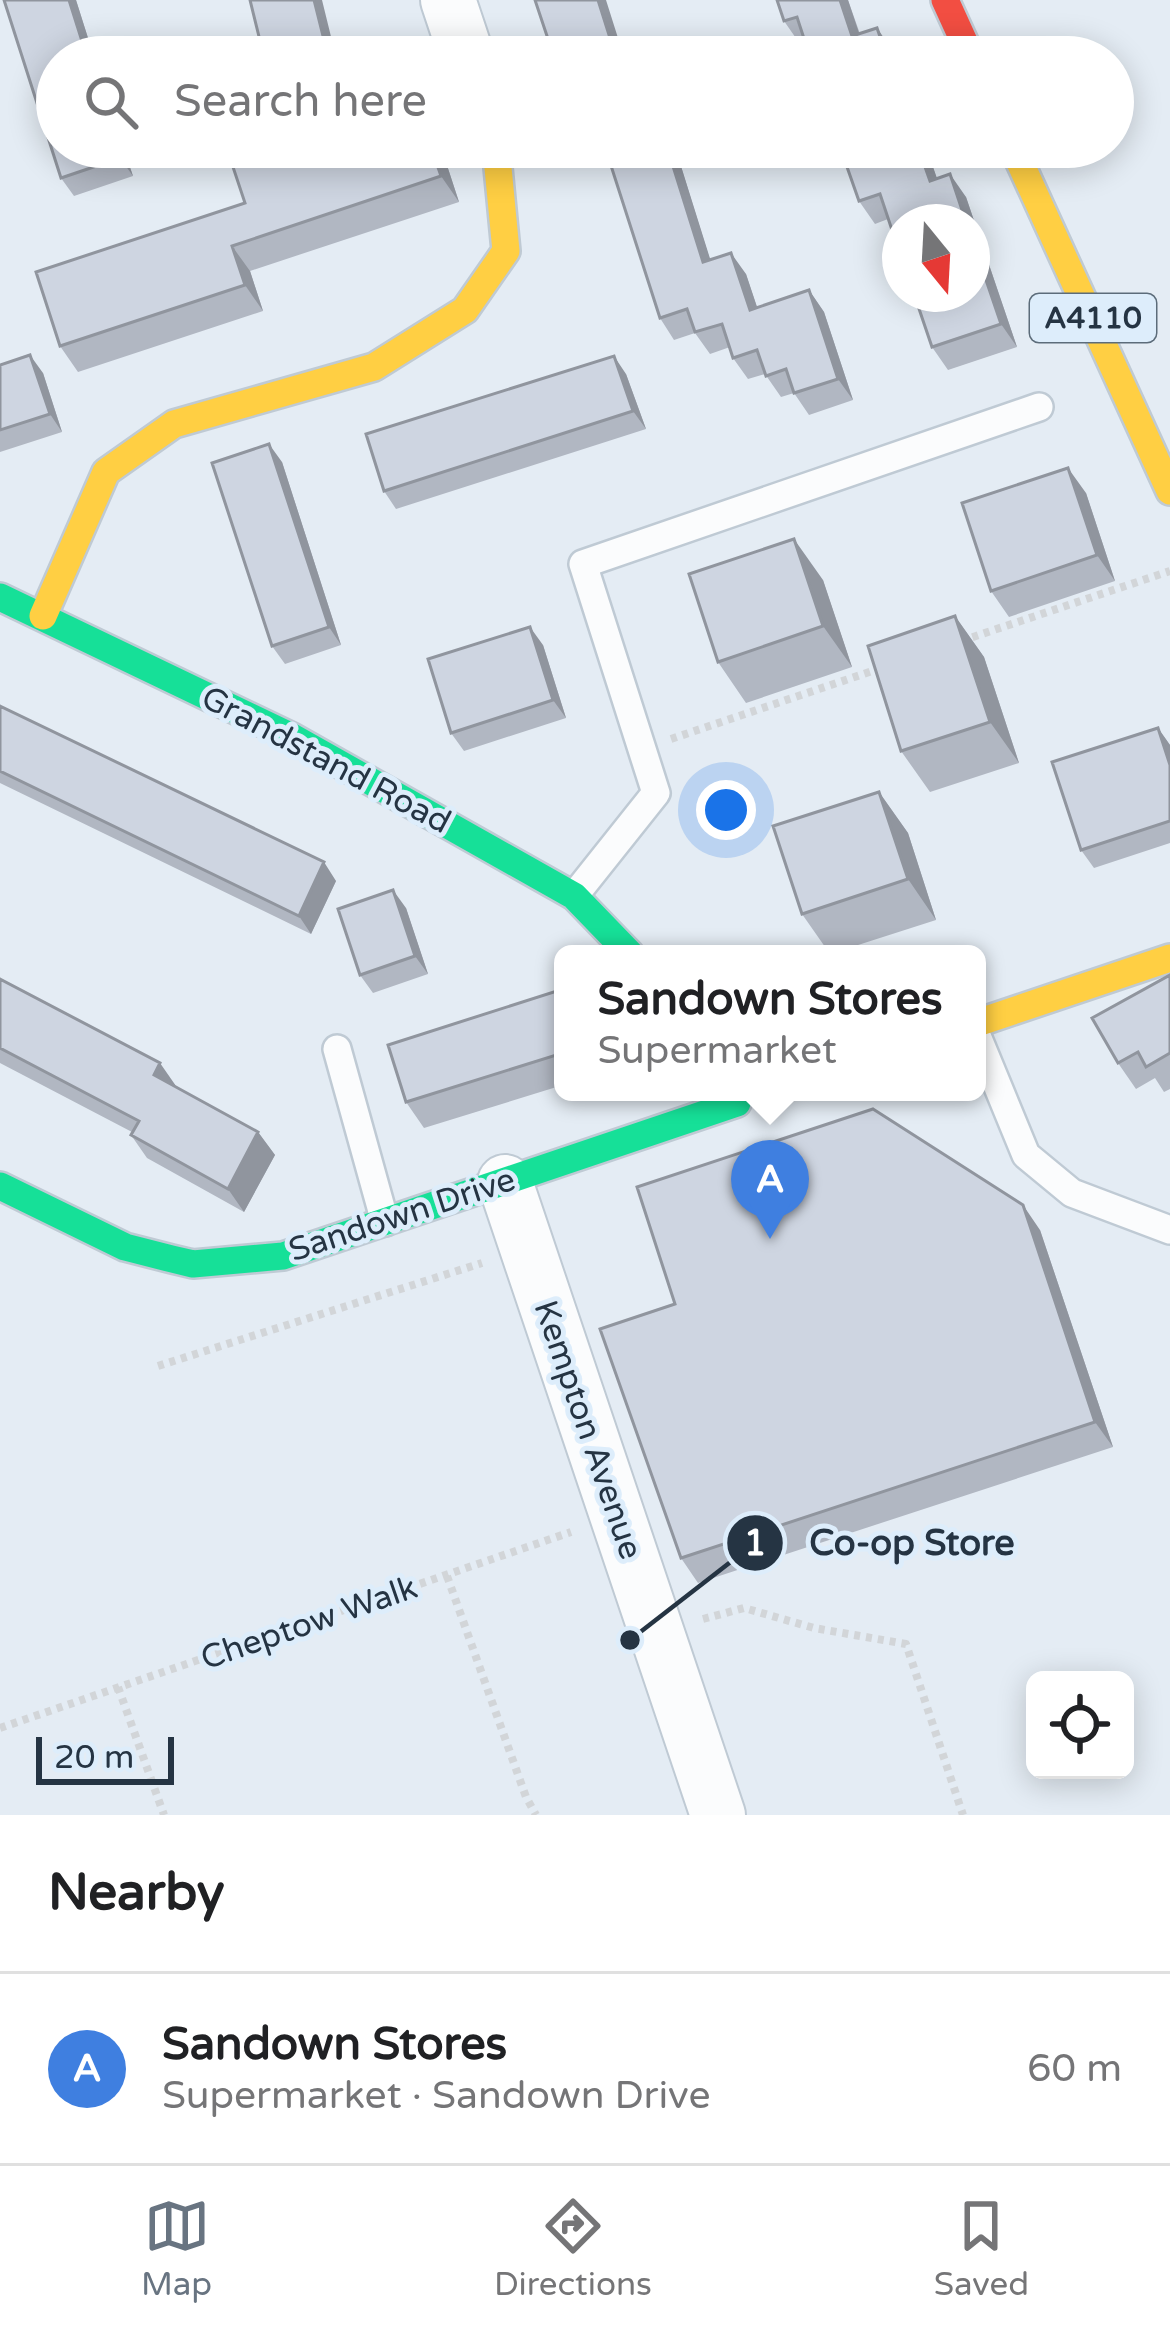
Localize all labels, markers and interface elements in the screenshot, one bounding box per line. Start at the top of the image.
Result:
search box [36,36,1134,168]
icon: search [78,69,144,135]
text: Search here [174,75,427,129]
north arrow [882,204,990,312]
road number: A4110 [1030,294,1156,342]
street label: Grandstand Road [195,678,457,842]
your location [696,780,756,840]
popup [554,945,986,1101]
text: Sandown Stores [597,973,943,1027]
text: Supermarket [597,1027,837,1074]
pin: A [731,1140,809,1239]
street label: Sandown Drive [284,1160,520,1270]
street label: Kempton Avenue [525,1296,651,1564]
callout: Co-op Store [725,1507,1038,1579]
text: 1 [744,1522,766,1565]
text: Co-op Store [809,1522,1015,1565]
street label: Cheptow Walk [196,1568,422,1678]
map controls [1026,1671,1134,1779]
button: locate [1026,1671,1134,1779]
scale bar [36,1731,174,1784]
text: 20 m [54,1738,134,1777]
text: Nearby [48,1862,225,1924]
text: Sandown Stores [162,2018,507,2072]
text: A [72,2045,102,2092]
text: 60 m [1027,2045,1122,2092]
text: Supermarket · Sandown Drive [162,2072,711,2119]
tab: Map [141,2193,212,2304]
tab: Directions [494,2193,652,2304]
tab: Saved [934,2193,1029,2304]

